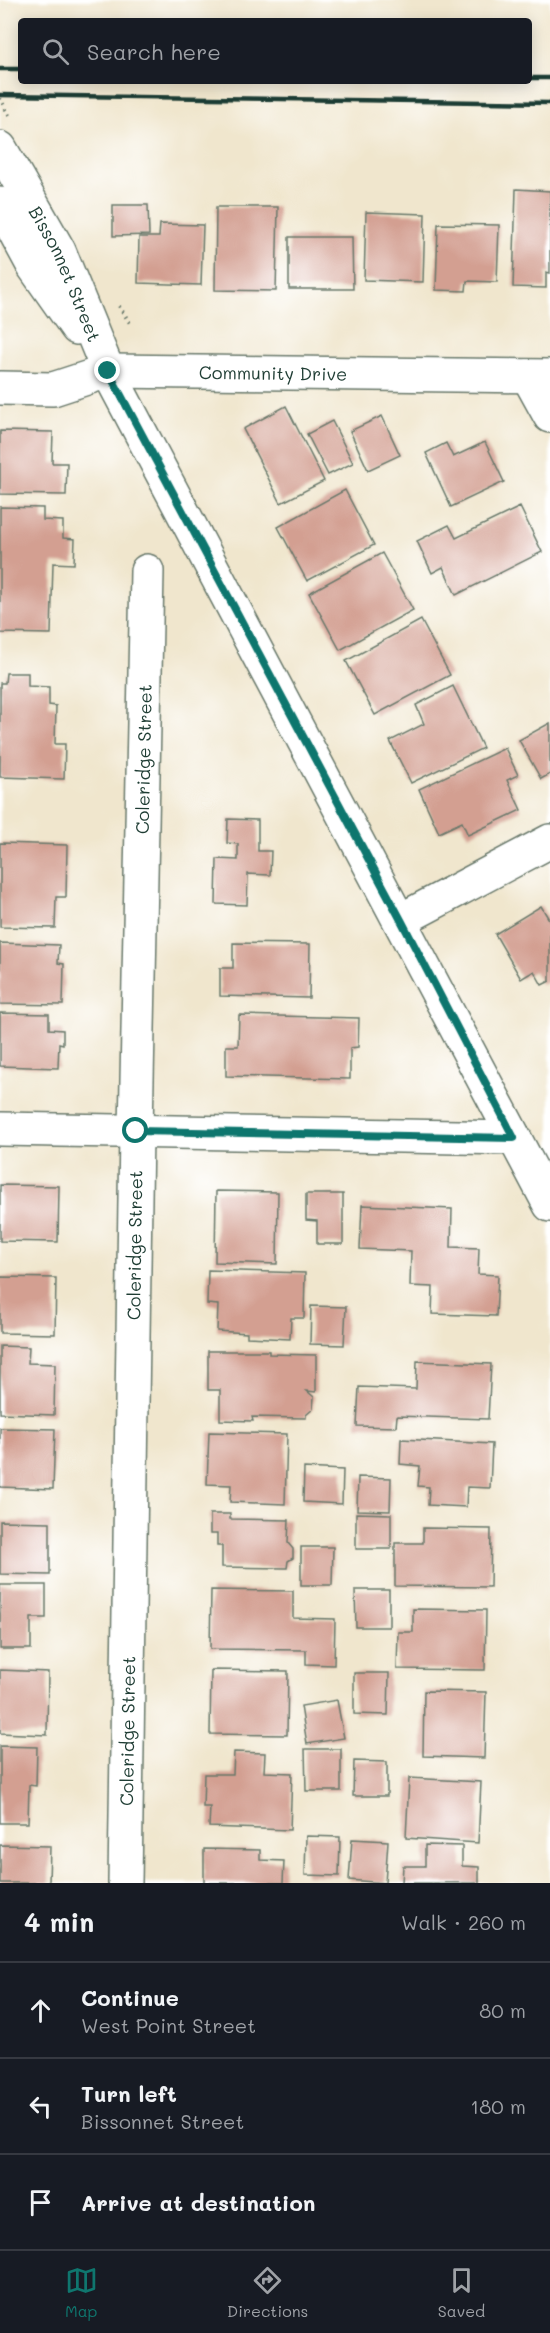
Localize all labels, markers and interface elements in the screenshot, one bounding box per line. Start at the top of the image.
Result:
search box [18,18,532,84]
icon: search [39,35,72,68]
text: Search here [87,37,221,66]
street label: Bissonnet Street [24,201,107,345]
route end [94,357,120,383]
street label: Community Drive [199,360,347,386]
street label: Coleridge Street [130,684,157,834]
route start [122,1117,148,1143]
street label: Coleridge Street [121,1170,147,1320]
street label: Coleridge Street [114,1656,140,1806]
text: 4 min [24,1905,94,1939]
text: Walk · 260 m [401,1909,526,1935]
text: Continue [81,1983,179,2012]
icon: ahead [24,1994,57,2027]
text: 80 m [479,1997,526,2023]
text: West Point Street [81,2012,256,2038]
text: Turn left [81,2079,177,2108]
icon: left [24,2090,57,2123]
text: 180 m [470,2093,526,2119]
text: Bissonnet Street [81,2108,244,2134]
icon: arrive [24,2186,57,2219]
text: Arrive at destination [81,2188,316,2217]
tab: Map [65,2264,98,2321]
tab: Directions [227,2264,308,2321]
tab: Saved [438,2264,485,2321]

